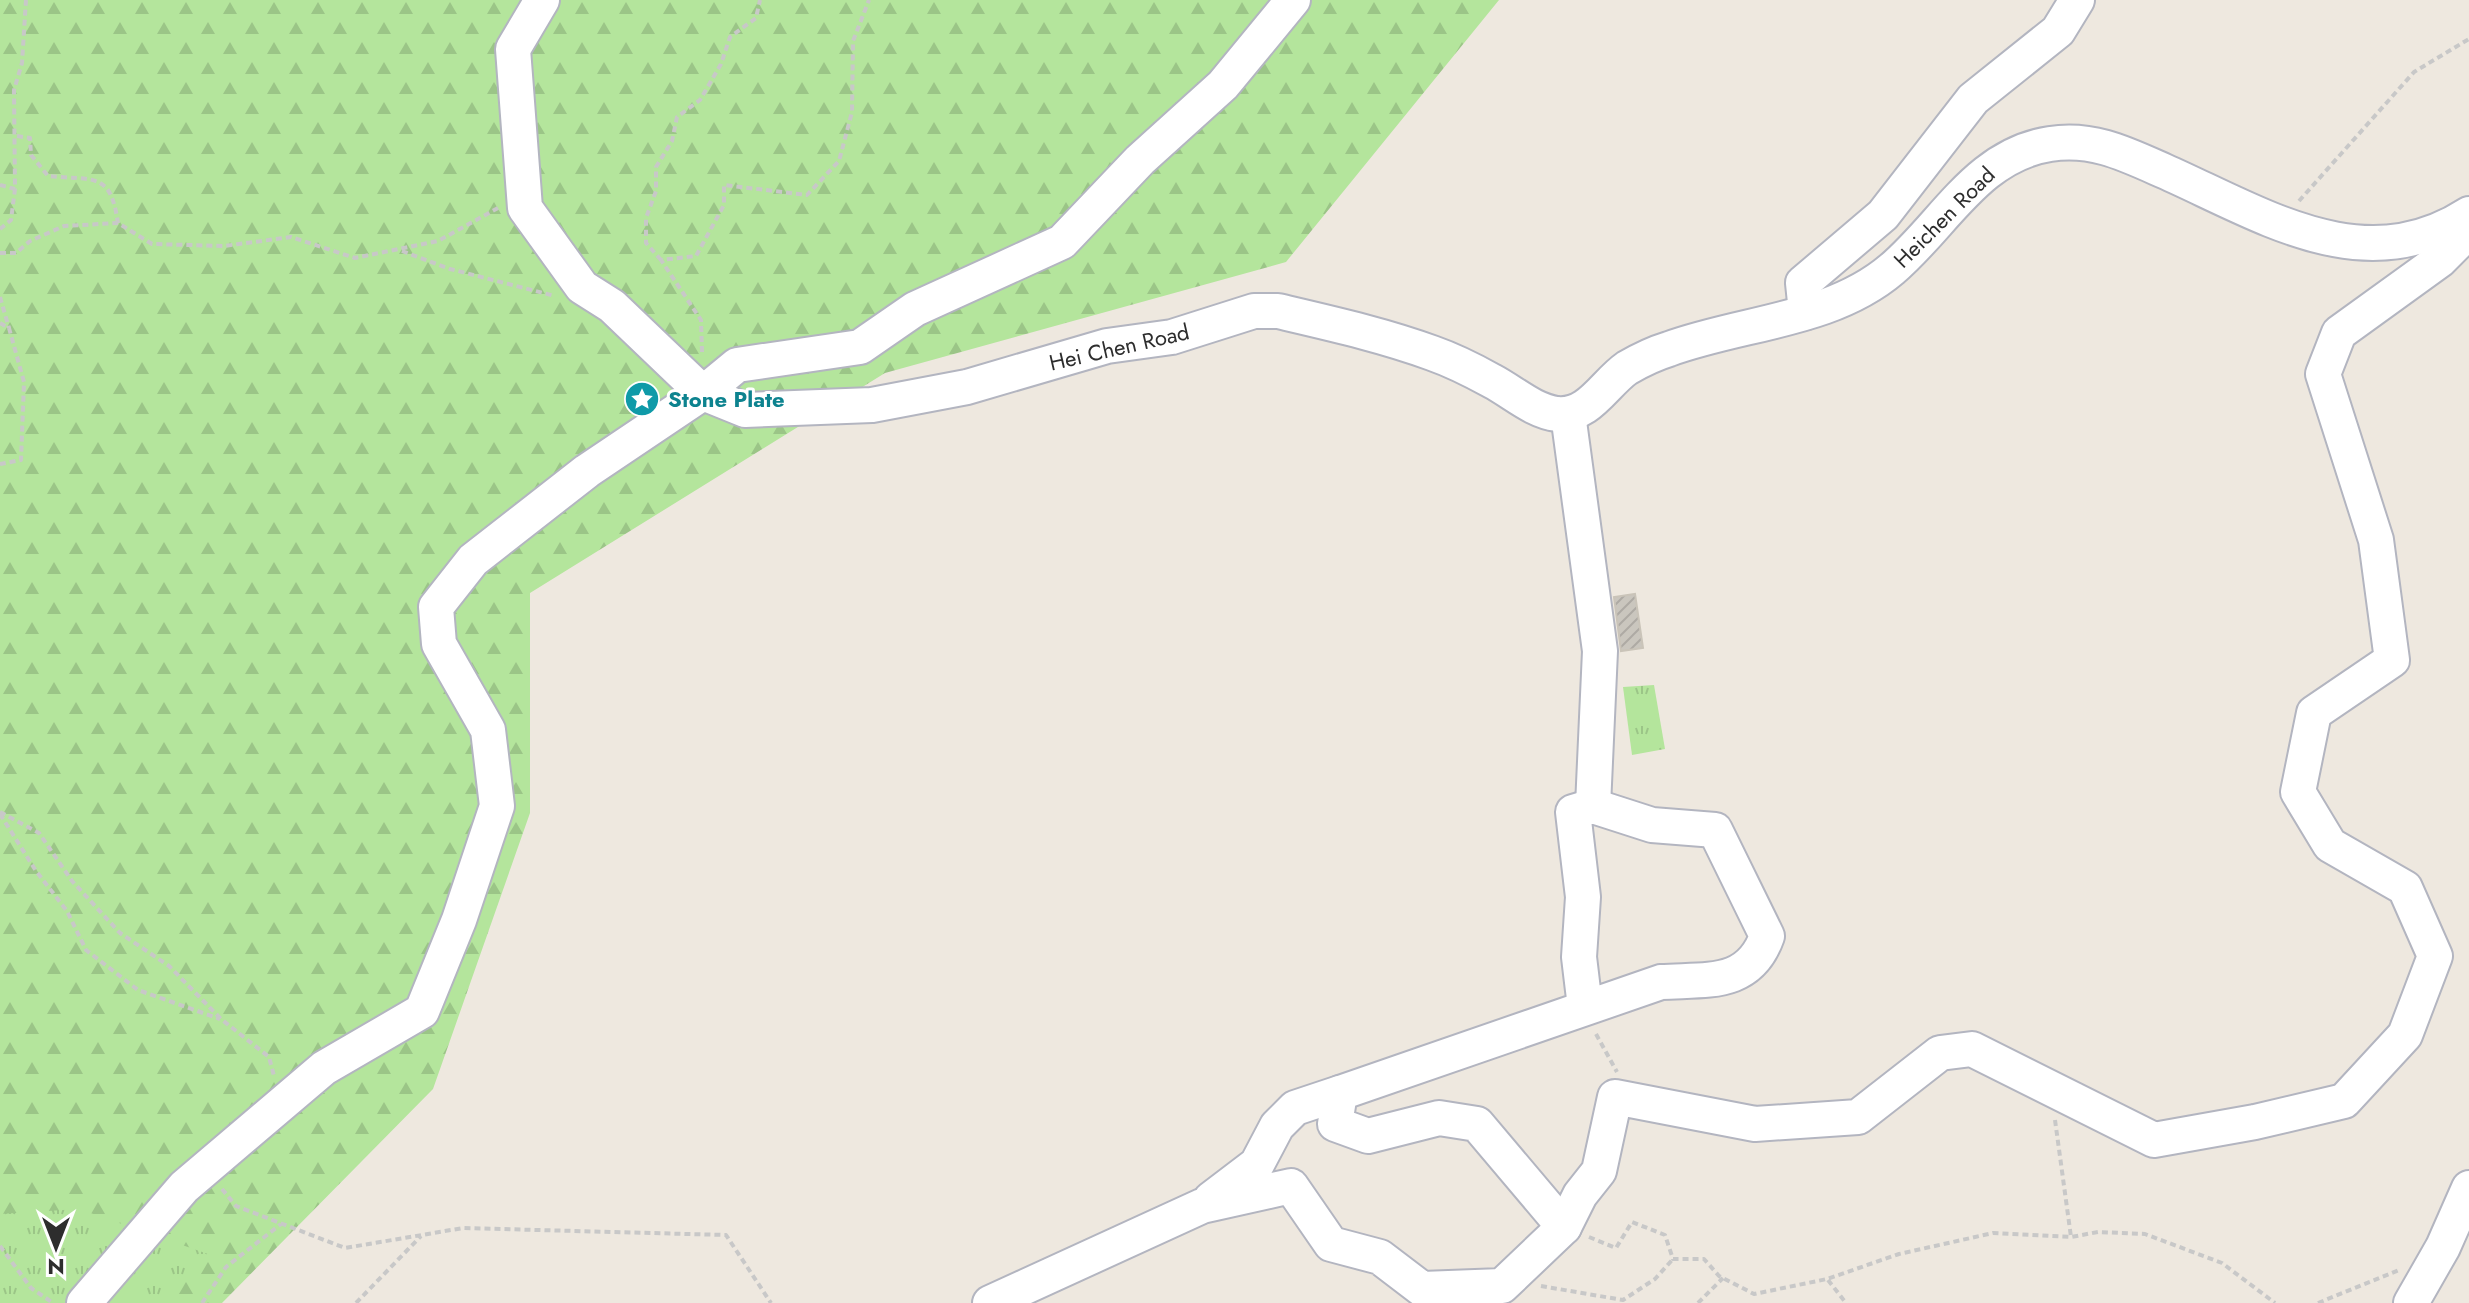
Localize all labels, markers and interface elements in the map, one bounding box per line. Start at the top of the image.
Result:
street label: Heichen Road [1886,159,2002,275]
street label: Hei Chen Road [1046,315,1192,379]
place icon: Stone Plate [623,380,661,418]
place label: Stone Plate [668,383,785,415]
north arrow [16,1207,96,1287]
text: N [47,1251,65,1283]

